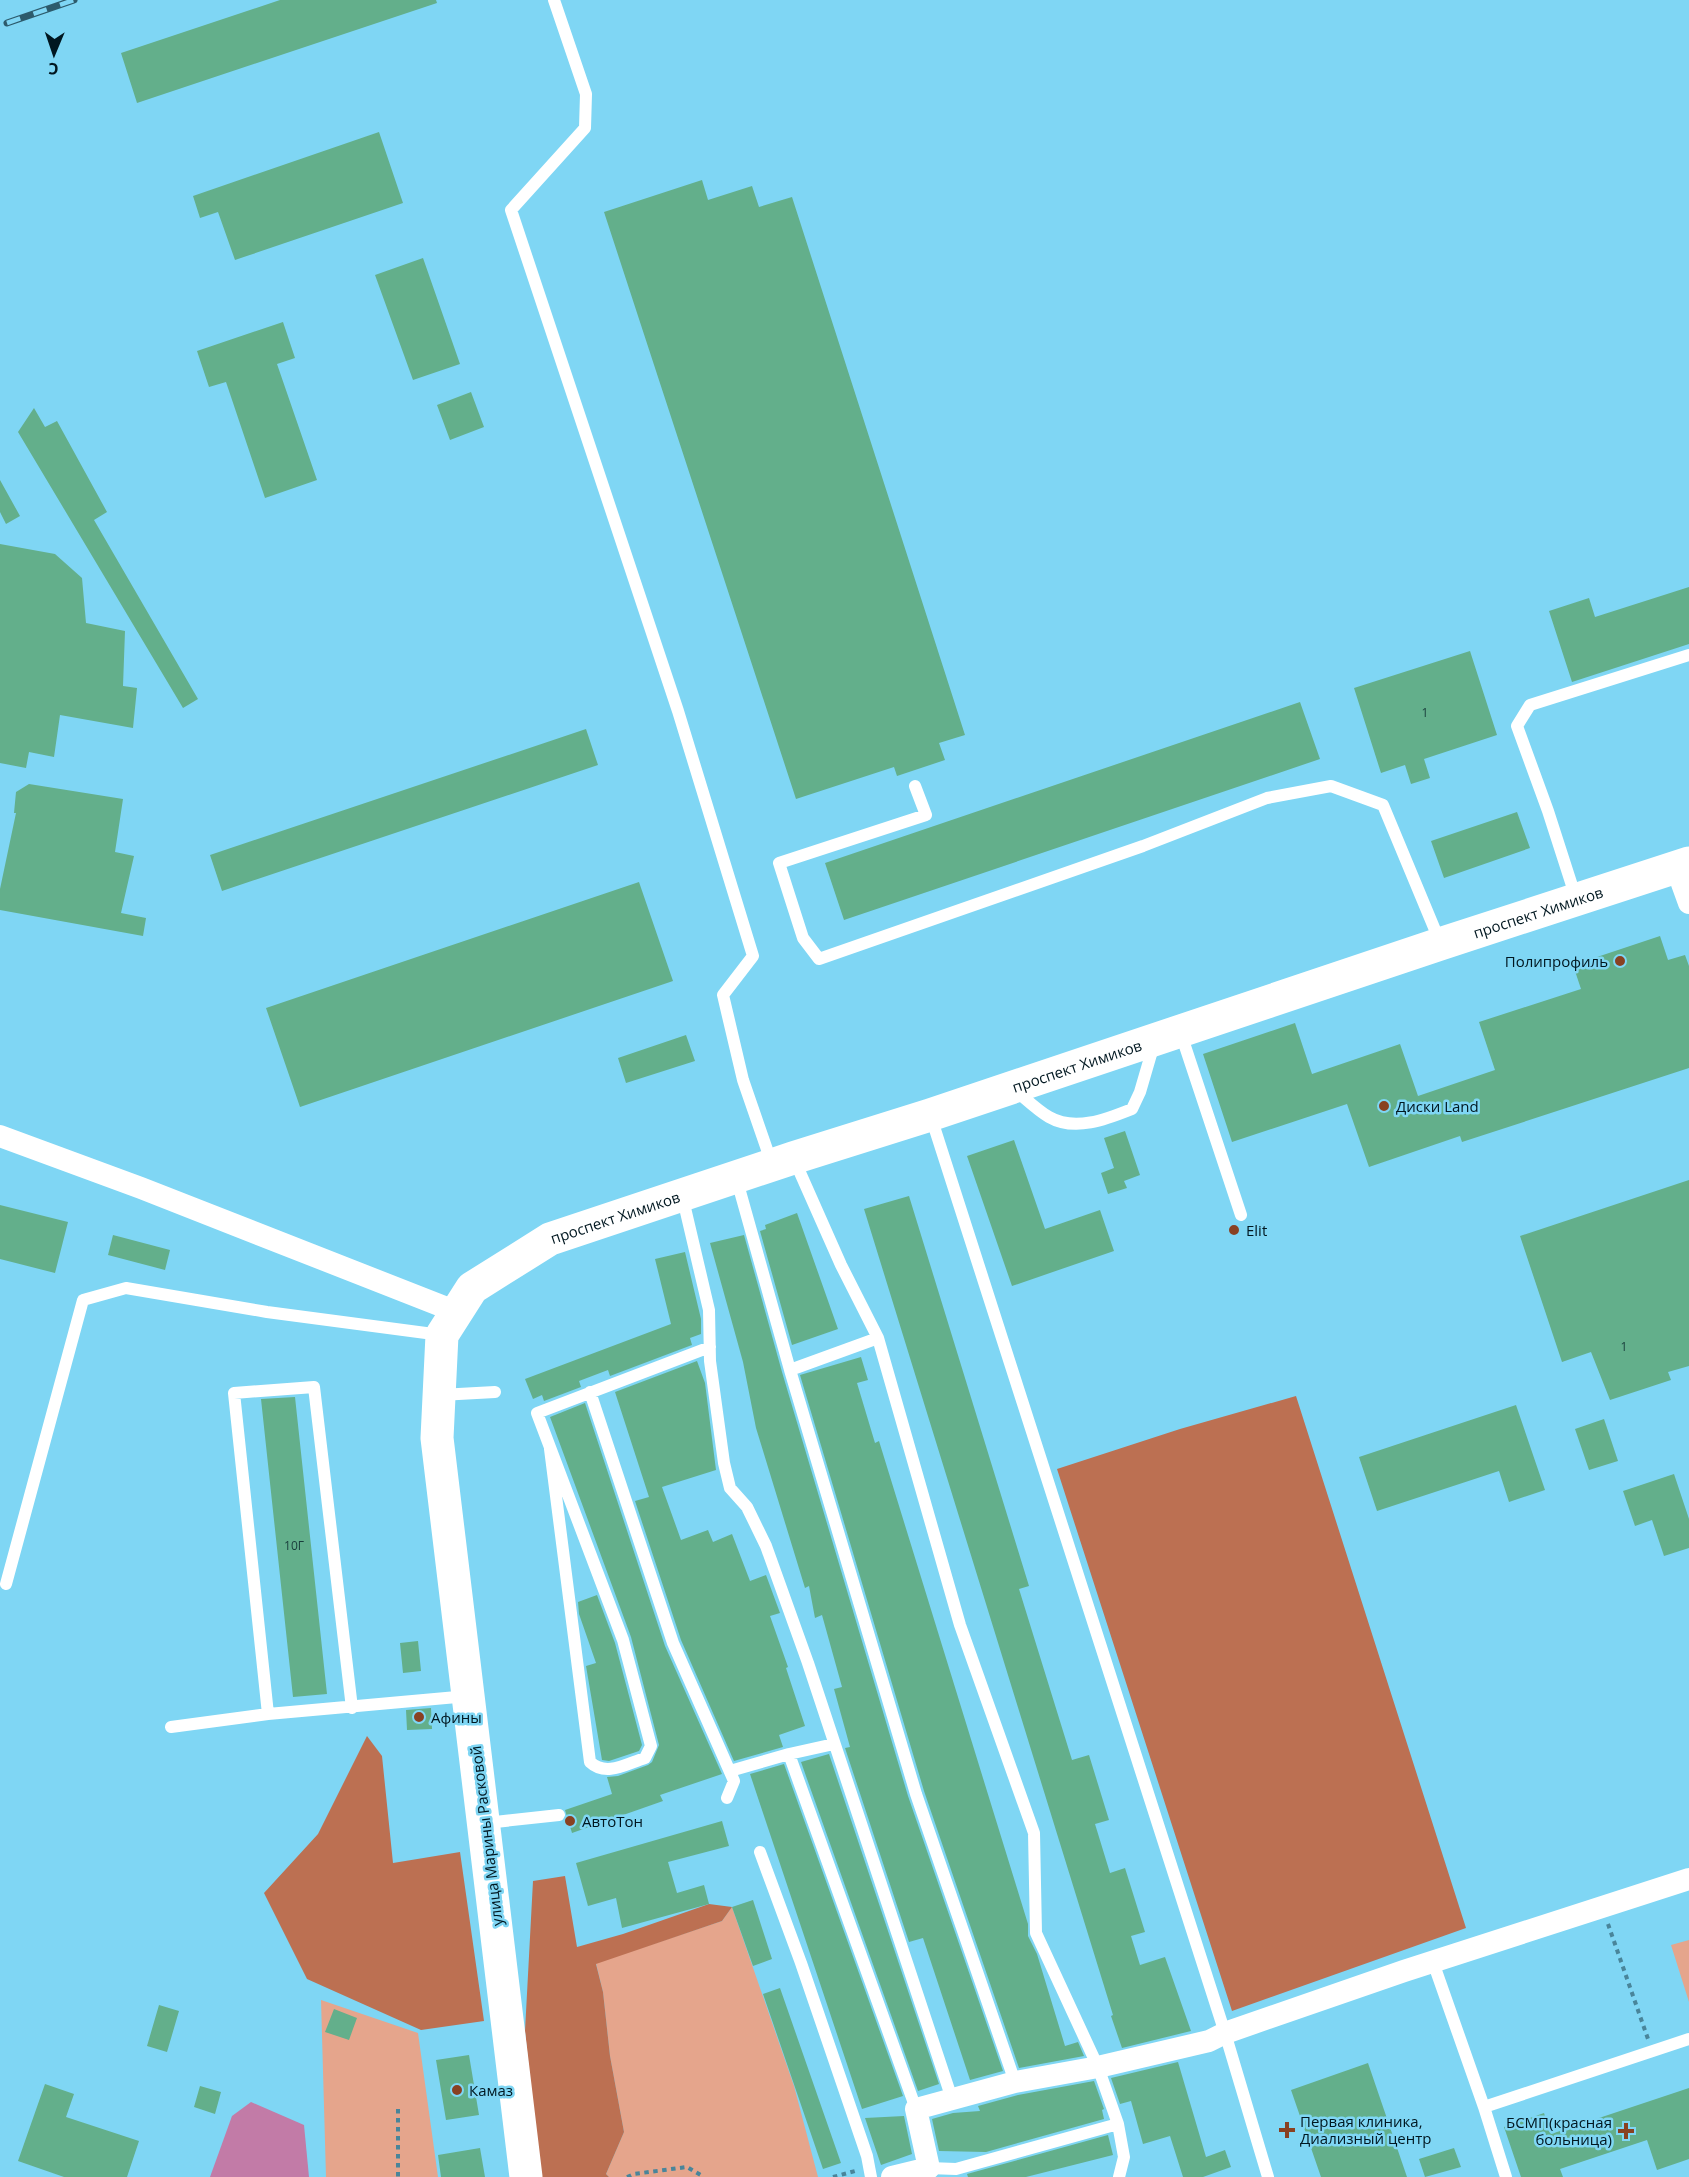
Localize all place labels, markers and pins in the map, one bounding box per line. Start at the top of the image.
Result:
place label: Полипрофиль [1505,951,1608,971]
marker: Полипрофиль [1613,954,1627,968]
place label: Диски Land [1396,1096,1479,1116]
marker: Диски Land [1377,1099,1391,1113]
place label: Elit [1246,1220,1267,1240]
marker: Elit [1227,1223,1241,1237]
place label: Афины [431,1707,482,1727]
marker: Афины [412,1710,426,1724]
place label: АвтоТон [582,1811,643,1831]
marker: АвтоТон [563,1814,577,1828]
place label: Камаз [469,2080,513,2100]
marker: Камаз [450,2083,464,2097]
place label: Первая клиника, Диализный центр [1300,2111,1432,2148]
place label: БСМП(красная больница) [1506,2112,1612,2149]
marker: Первая клиника, Диализный центр [1278,2121,1296,2139]
marker: БСМП(красная больница) [1617,2122,1635,2140]

